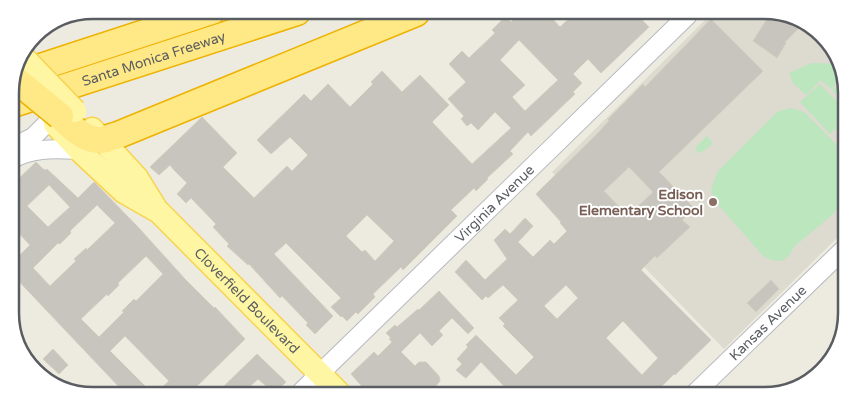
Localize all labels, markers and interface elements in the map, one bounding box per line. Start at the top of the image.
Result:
street label: Santa Monica Freeway [80,27,228,90]
street label: Virginia Avenue [451,161,538,246]
place label: Edison Elementary School [579,186,703,219]
marker: Edison Elementary School [707,196,719,208]
street label: Cloverfield Boulevard [191,244,303,357]
street label: Kansas Avenue [726,281,810,364]

